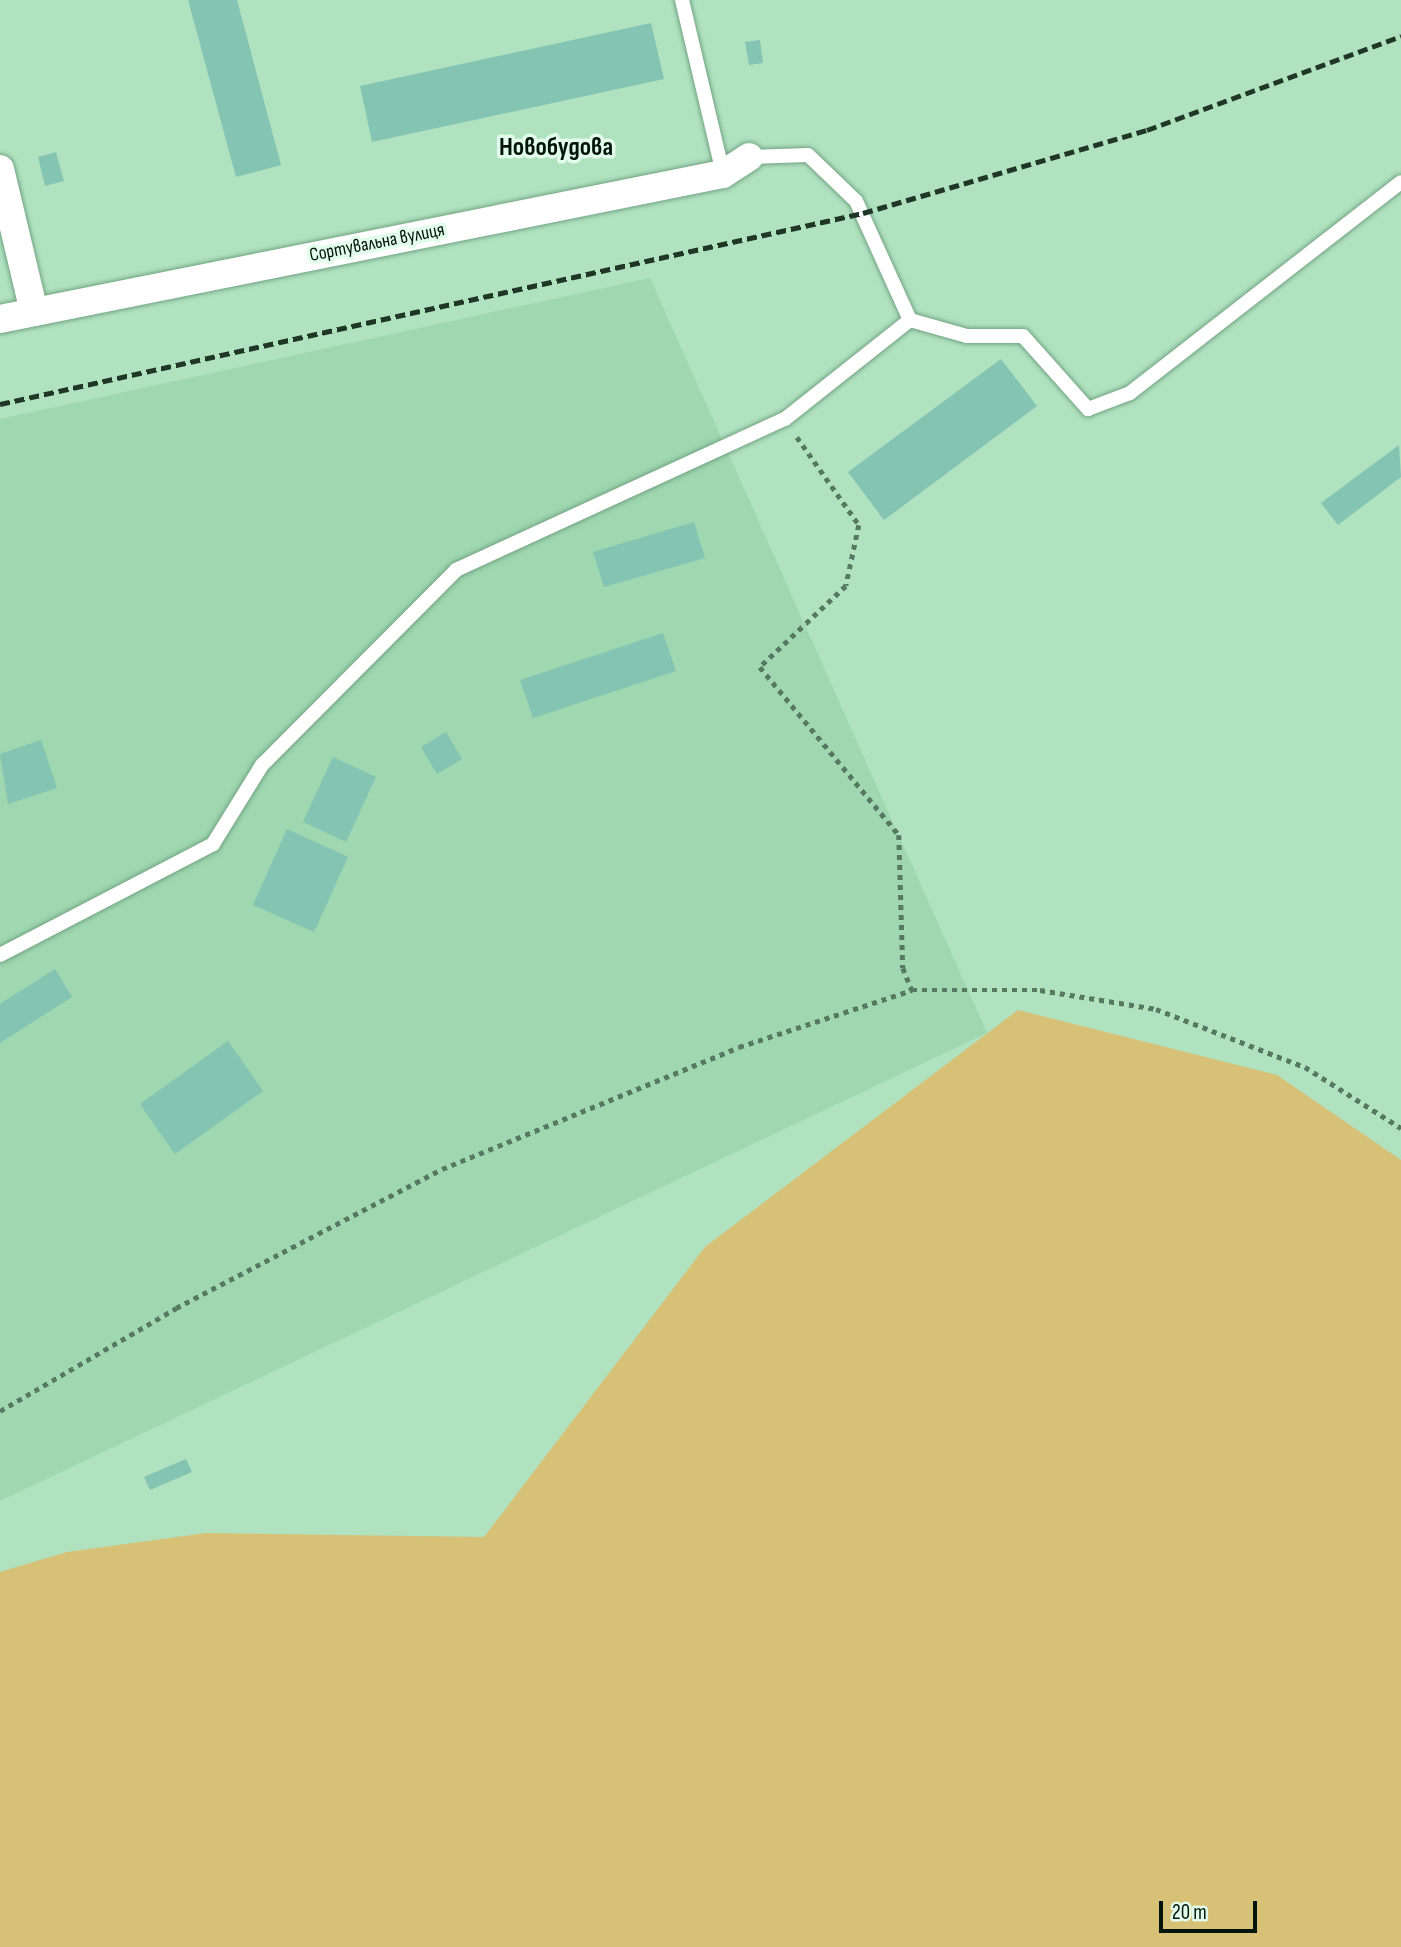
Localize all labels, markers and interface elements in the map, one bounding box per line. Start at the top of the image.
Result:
district label: Новобудова [499,132,613,164]
street label: Сортувальна вулиця [308,219,446,267]
scale bar [1163,1888,1261,1932]
text: 20 m [1172,1900,1207,1925]

